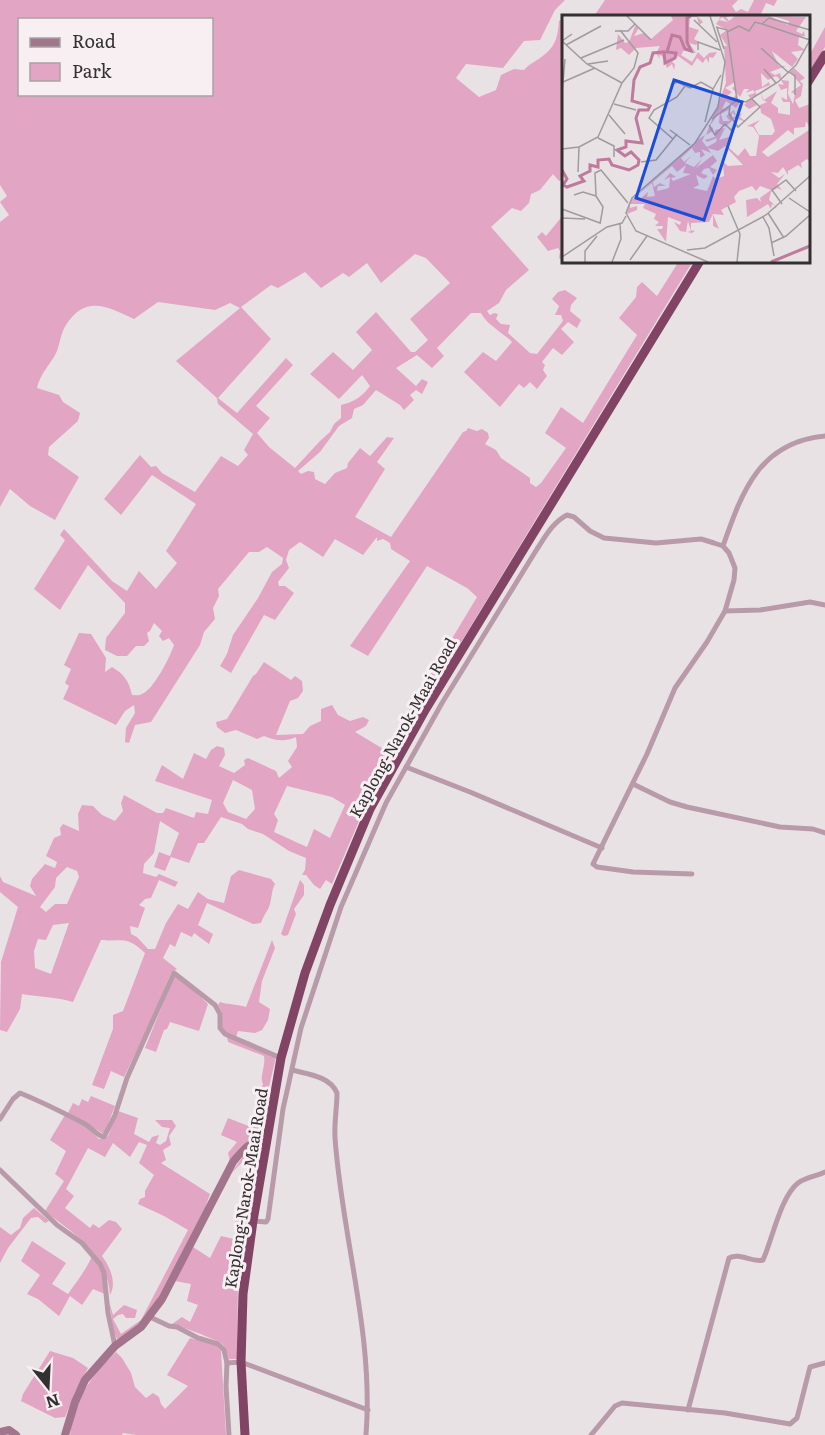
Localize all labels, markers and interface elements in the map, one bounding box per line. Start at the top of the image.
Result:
inset map [562,15,810,262]
legend [18,18,213,96]
text: Road [72,27,116,54]
text: Park [72,57,113,84]
street label: Kaplong-Narok-Maai Road [342,632,462,821]
street label: Kaplong-Narok-Maai Road [217,1086,273,1290]
north arrow [18,1357,78,1417]
text: N [43,1389,63,1416]

